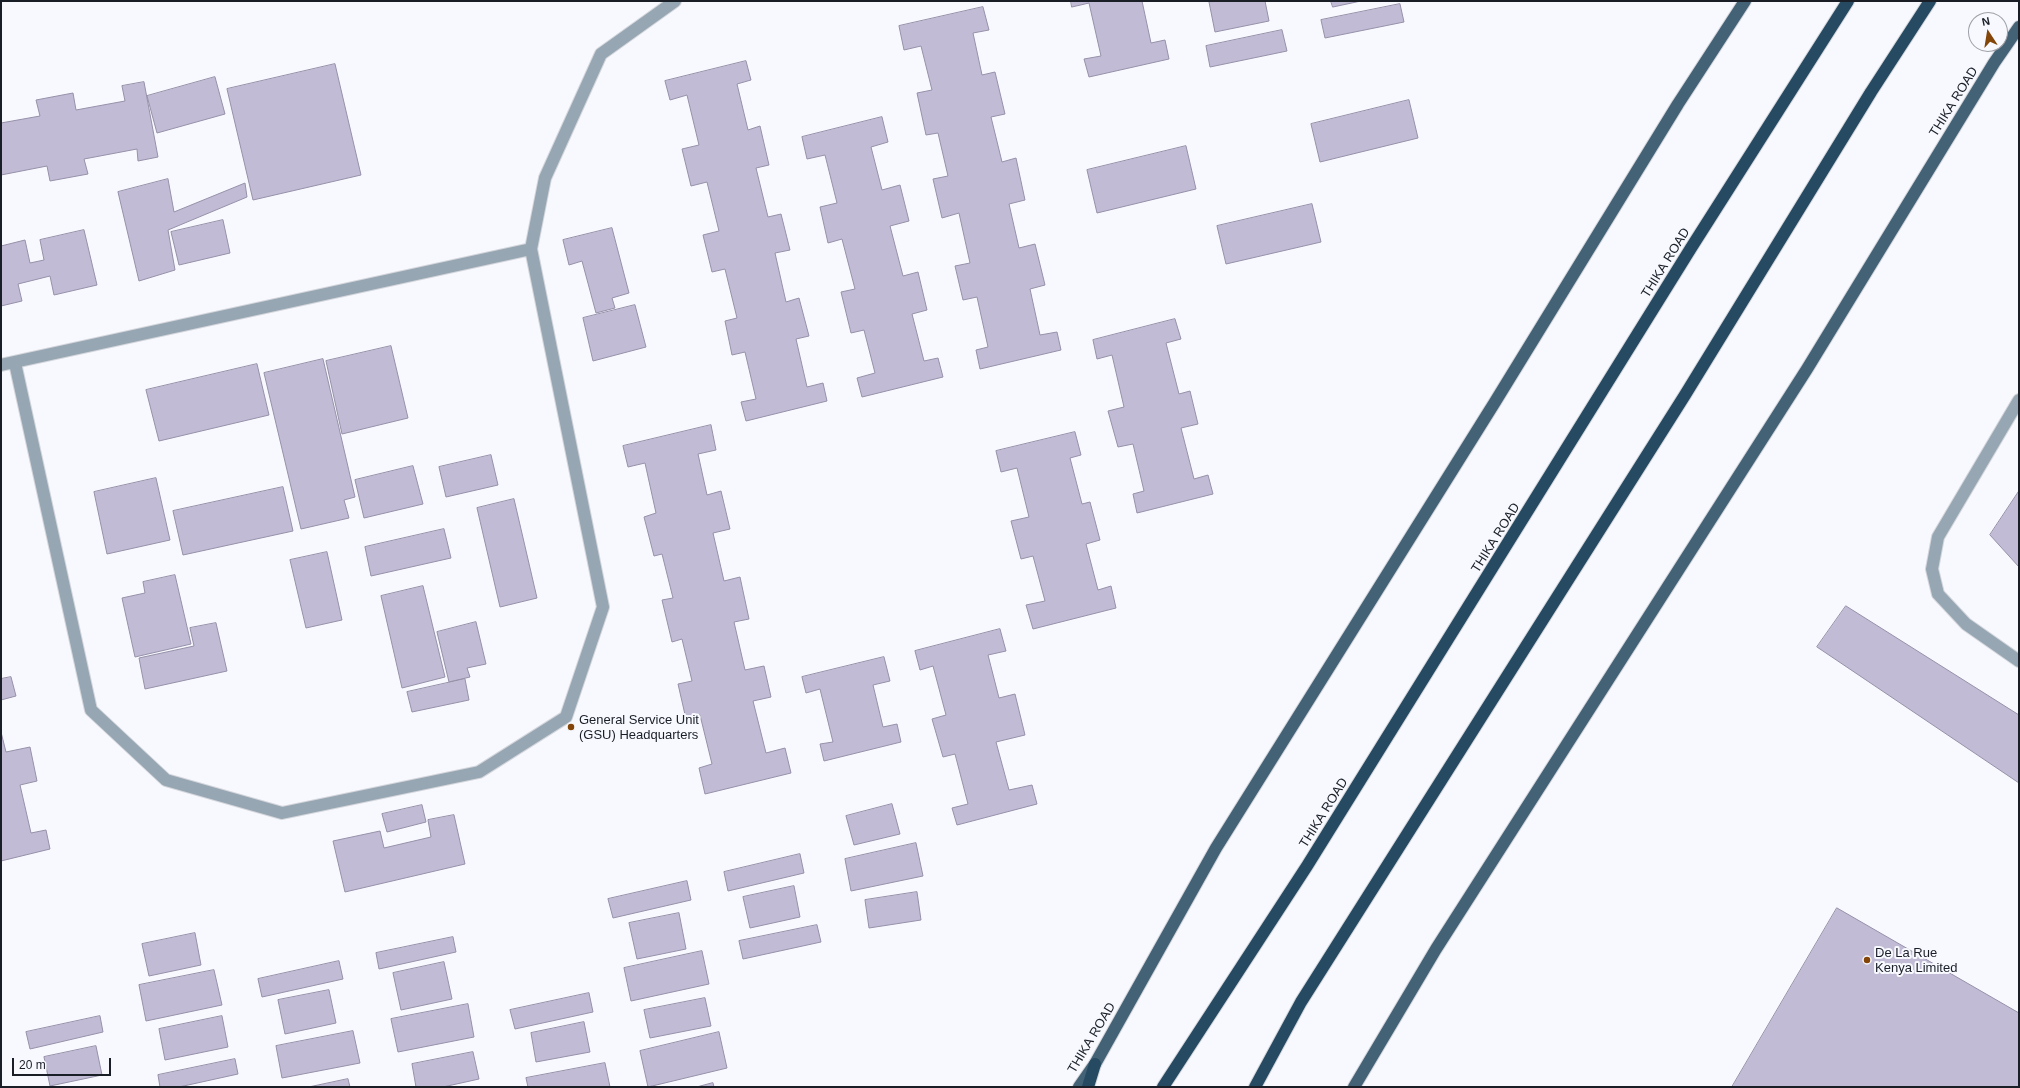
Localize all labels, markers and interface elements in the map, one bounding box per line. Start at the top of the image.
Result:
north arrow [1968,12,2008,52]
text: N [1981,15,1991,28]
street label: THIKA ROAD [1926,64,1982,140]
street label: THIKA ROAD [1638,225,1694,301]
street label: THIKA ROAD [1468,500,1524,576]
place label: General Service Unit (GSU) Headquarters [579,712,699,743]
marker: General Service Unit (GSU) Headquarters [566,722,576,732]
street label: THIKA ROAD [1296,775,1352,851]
place label: De La Rue Kenya Limited [1875,945,1957,976]
marker: De La Rue Kenya Limited [1862,955,1872,965]
street label: THIKA ROAD [1065,1000,1119,1076]
scale bar [14,1050,113,1076]
text: 20 m [19,1058,46,1072]

